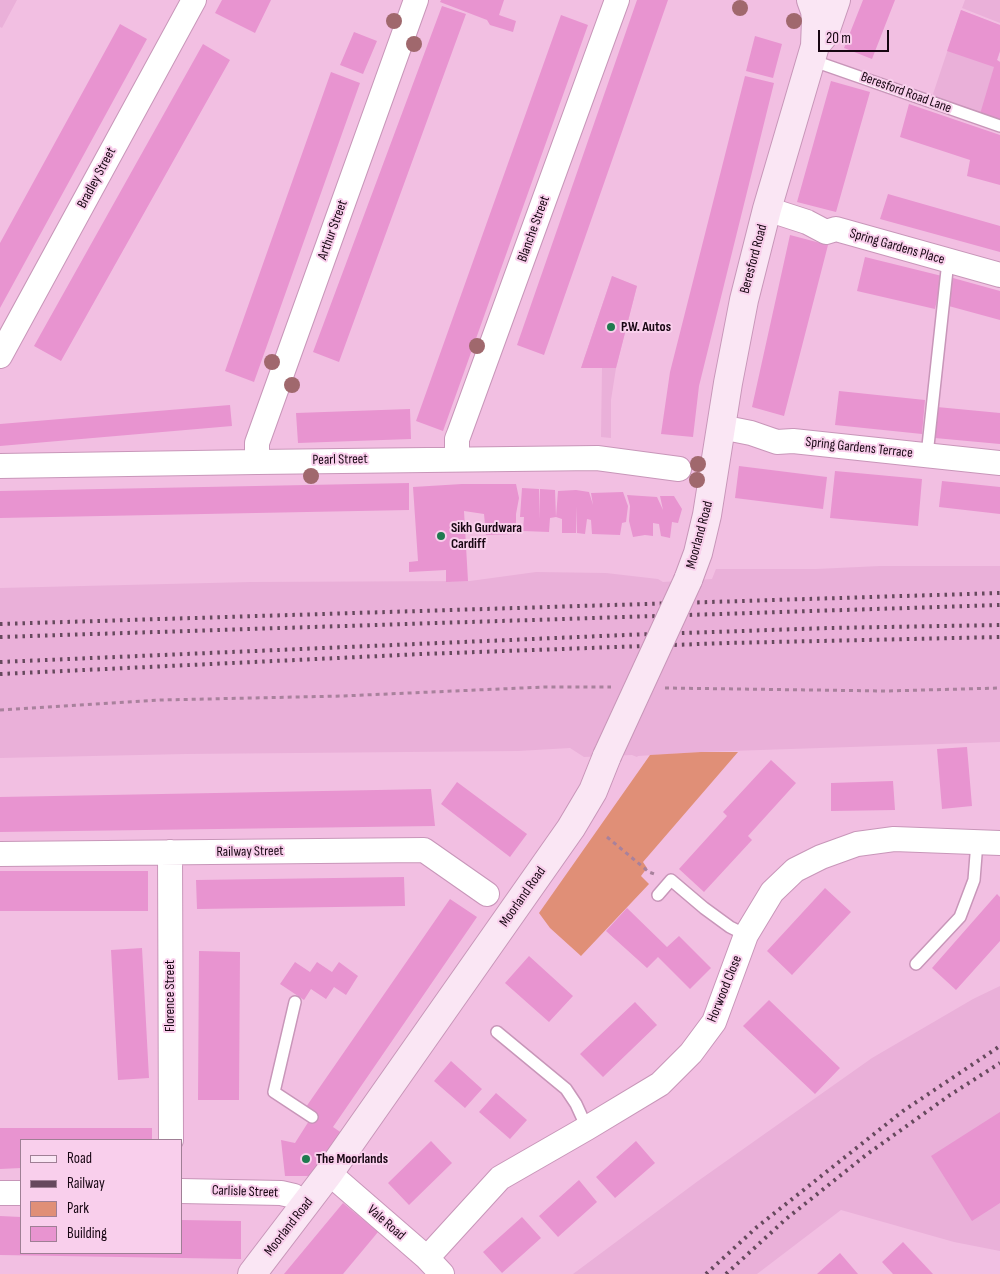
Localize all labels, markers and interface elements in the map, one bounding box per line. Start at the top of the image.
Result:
scale bar [820,20,891,52]
text: 20 m [826,29,851,48]
street label: Beresford Road Lane [858,69,954,117]
street label: Bradley Street [74,145,120,211]
street label: Blanche Street [514,194,554,264]
street label: Arthur Street [314,198,352,262]
street label: Beresford Road [737,223,771,295]
street label: Spring Gardens Place [848,225,946,269]
place label: P.W. Autos [621,319,671,335]
marker: P.W. Autos [605,321,617,333]
street label: Spring Gardens Terrace [805,434,913,462]
street label: Pearl Street [312,451,368,469]
street label: Moorland Road [683,499,717,571]
place label: Sikh Gurdwara Cardiff [451,520,522,552]
marker: Sikh Gurdwara Cardiff [435,530,447,542]
street label: Railway Street [216,843,284,861]
street label: Moorland Road [496,864,550,930]
street label: Horwood Close [704,953,746,1025]
street label: Florence Street [162,960,178,1032]
legend [20,1139,182,1254]
text: Road [67,1149,92,1168]
place label: The Moorlands [316,1151,388,1167]
marker: The Moorlands [300,1153,312,1165]
text: Railway [67,1174,105,1193]
street label: Carlisle Street [211,1182,279,1202]
street label: Moorland Road [261,1195,317,1259]
text: Park [67,1199,89,1218]
street label: Vale Road [363,1202,409,1244]
text: Building [67,1224,107,1243]

